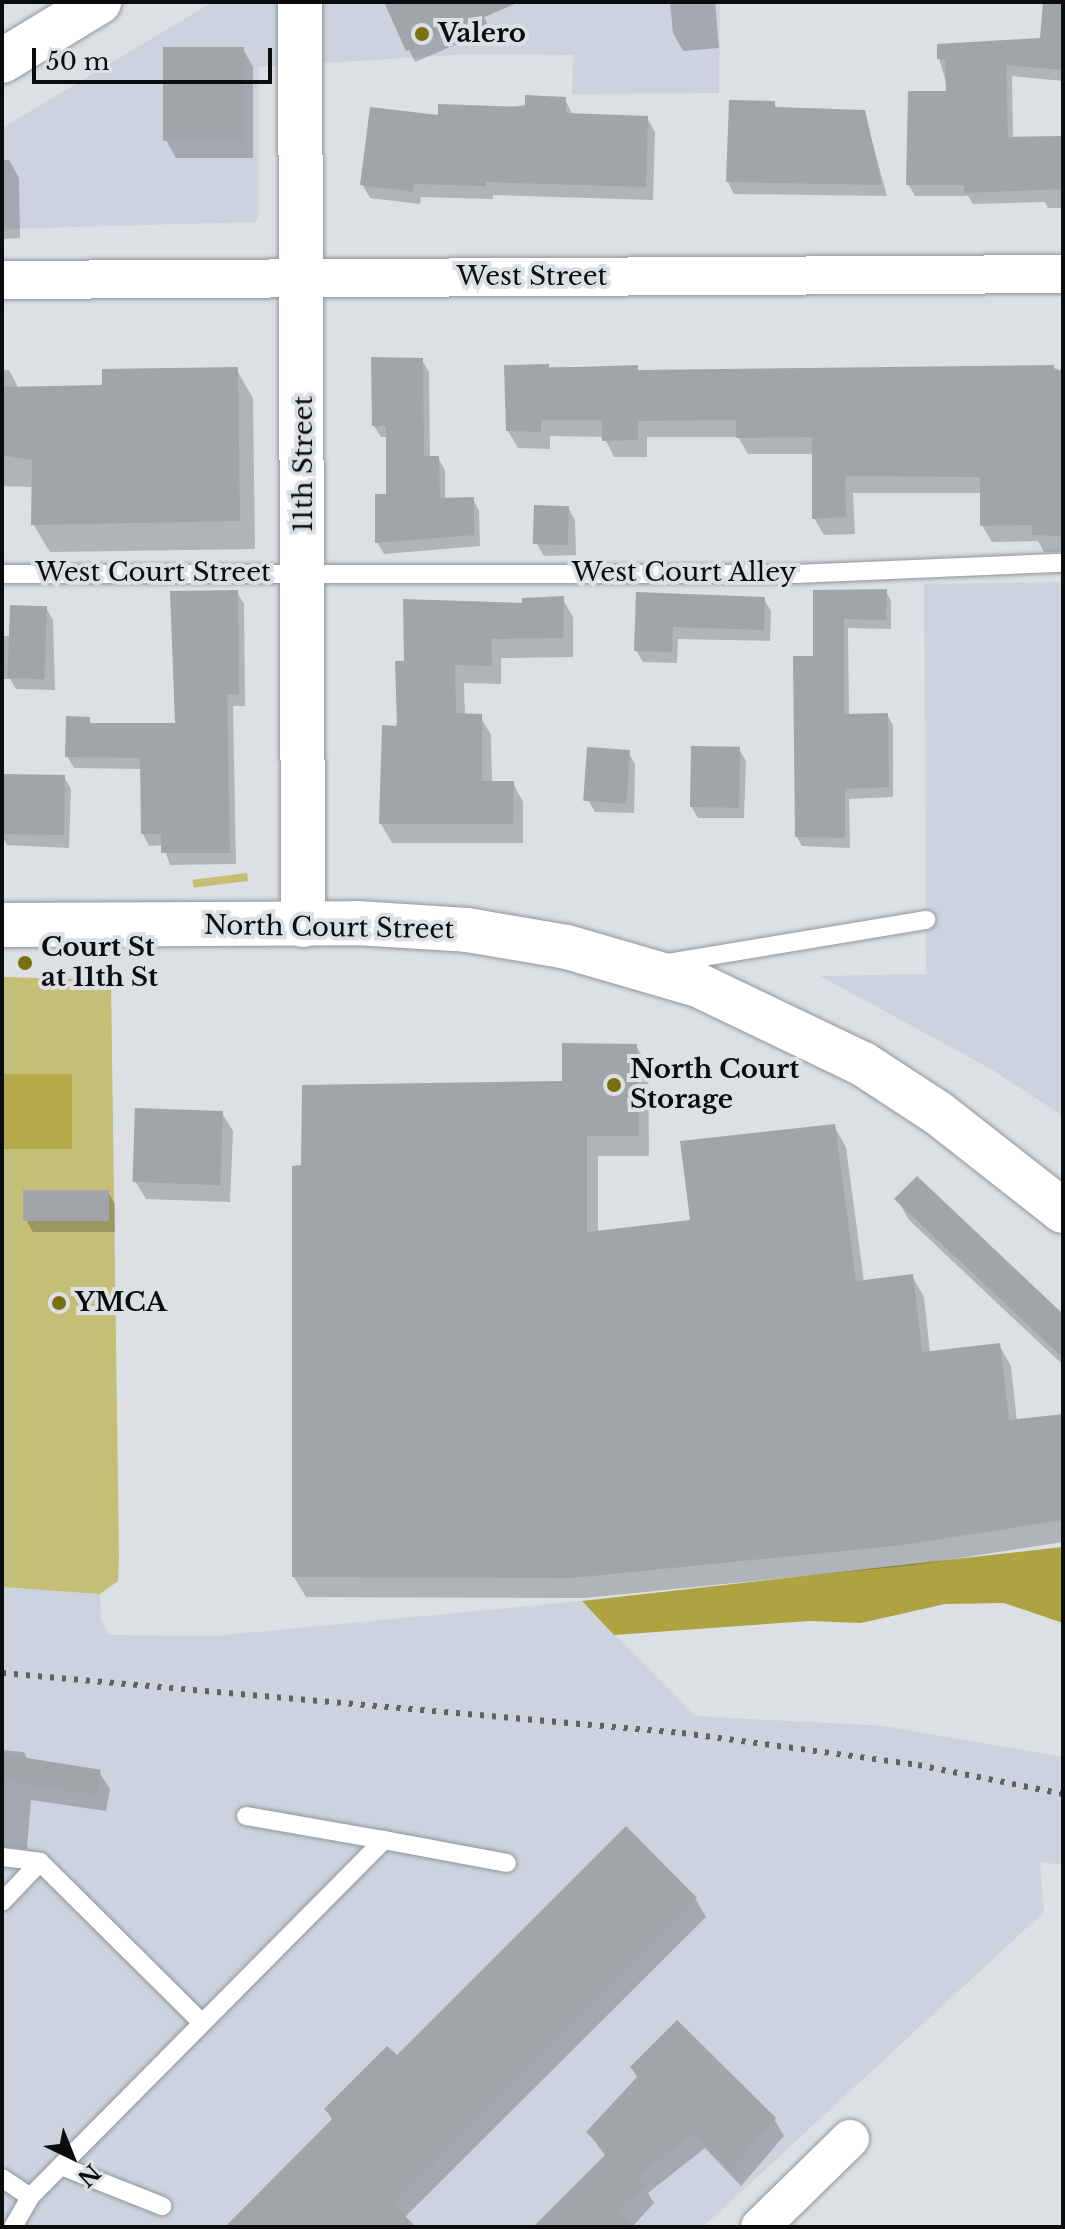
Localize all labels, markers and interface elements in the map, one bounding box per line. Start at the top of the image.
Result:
place label: Valero [438,18,526,50]
marker: Valero [413,25,431,43]
scale bar [36,32,276,82]
text: 50 m [46,47,109,76]
street label: West Street [457,261,607,293]
street label: 11th Street [288,396,320,532]
street label: West Court Street [35,557,271,589]
street label: West Court Alley [571,557,797,589]
street label: North Court Street [204,910,454,946]
place label: Court St at 11th St [41,932,158,994]
marker: Court St at 11th St [16,954,34,972]
place label: North Court Storage [630,1054,799,1116]
marker: North Court Storage [605,1076,623,1094]
place label: YMCA [75,1287,167,1319]
marker: YMCA [50,1294,68,1312]
north arrow [32,2117,112,2197]
text: N [72,2158,105,2192]

